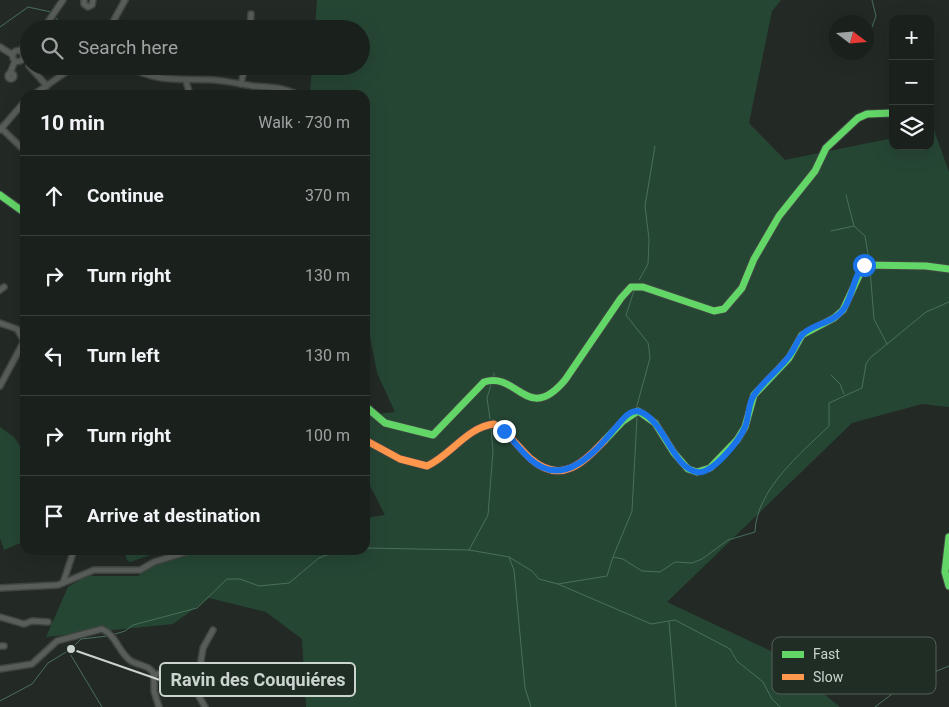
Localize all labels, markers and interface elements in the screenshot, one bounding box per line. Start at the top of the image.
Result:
north arrow [829,15,874,60]
map controls [889,15,934,150]
button: + [889,15,934,60]
search box [20,20,370,75]
icon: search [38,34,66,62]
text: Search here [78,36,178,59]
button: − [889,60,934,105]
button: layers [889,105,934,150]
text: 10 min [40,111,105,135]
text: Walk · 730 m [258,113,350,132]
icon: ahead [40,182,68,210]
text: Continue [87,184,164,207]
text: 370 m [305,186,350,205]
route start [853,254,876,277]
icon: right [40,262,68,290]
text: Turn right [87,264,171,287]
text: 130 m [305,266,350,285]
icon: left [40,342,68,370]
text: Turn left [87,344,160,367]
text: 130 m [305,346,350,365]
route end [493,420,516,443]
icon: right [40,422,68,450]
text: Turn right [87,424,171,447]
text: 100 m [305,426,350,445]
icon: arrive [40,502,68,530]
text: Arrive at destination [87,504,260,527]
legend [772,637,936,694]
text: Fast [813,646,840,662]
callout: Ravin des Couquiéres [160,663,355,696]
text: Ravin des Couquiéres [170,669,346,690]
text: Slow [813,669,844,685]

